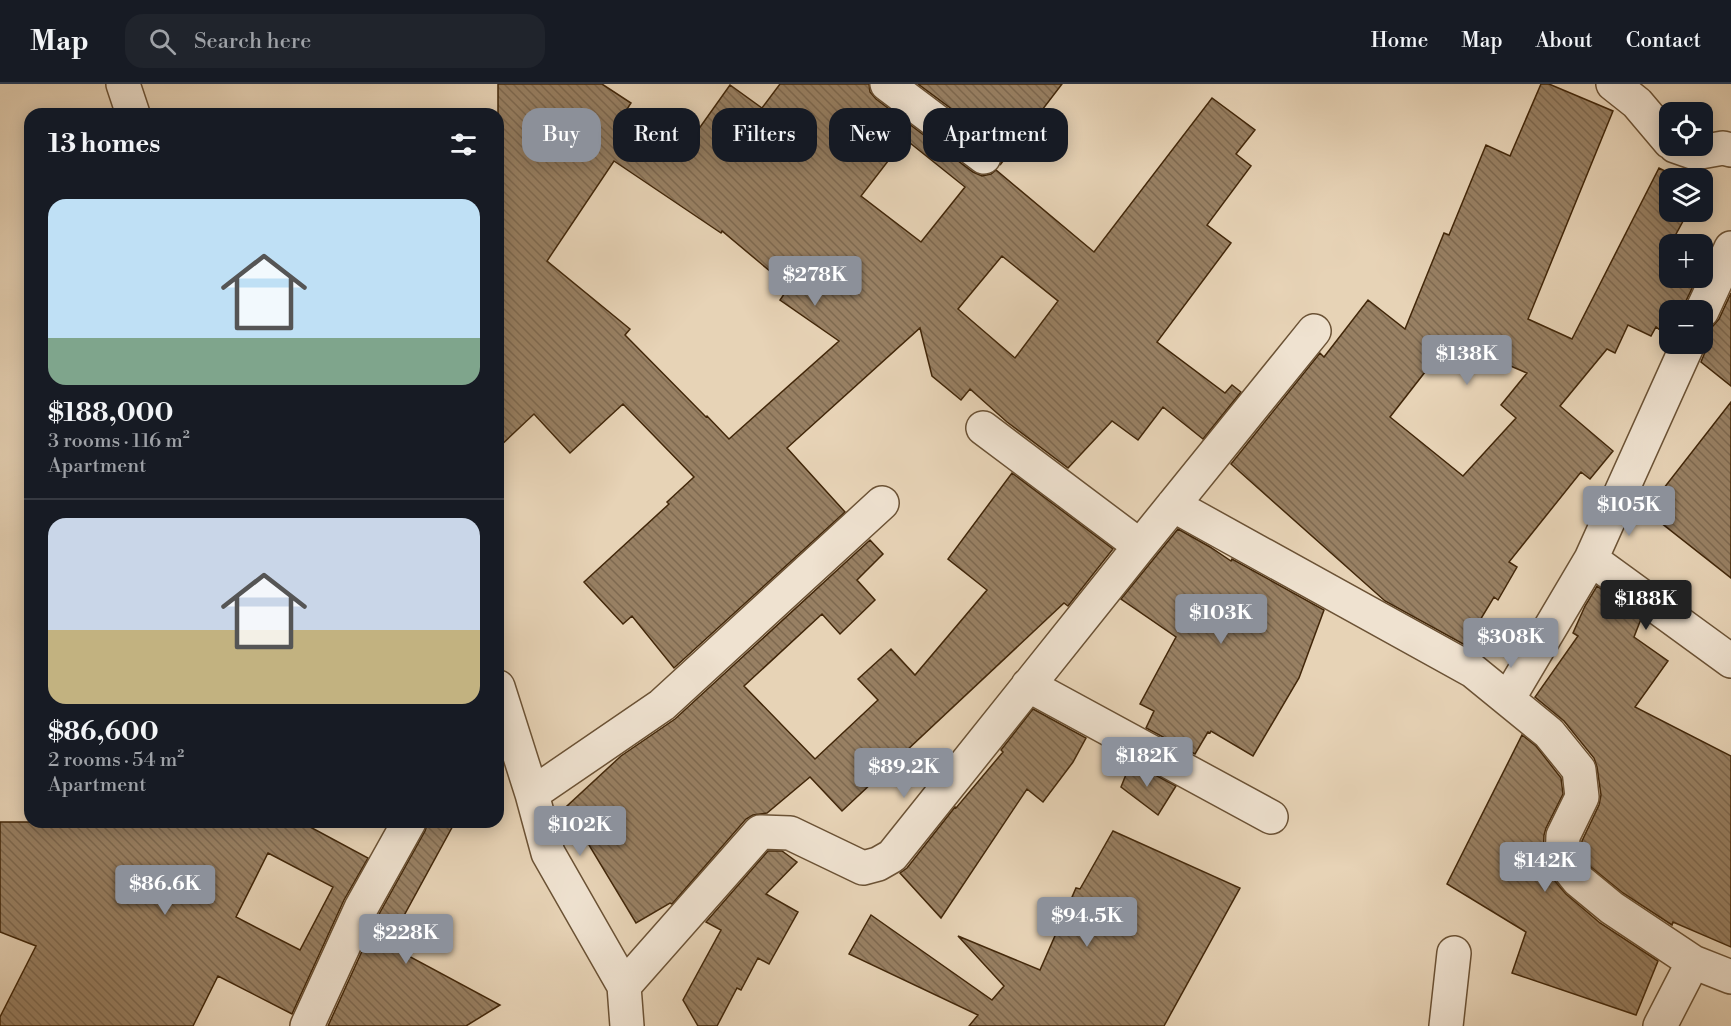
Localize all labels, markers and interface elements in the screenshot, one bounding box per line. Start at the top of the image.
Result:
search box [125,14,545,68]
text: Map [30,24,89,59]
icon: search [146,25,179,58]
text: Search here [194,28,311,55]
text: Home [1371,28,1428,54]
text: Map [1461,28,1503,54]
text: About [1536,28,1593,54]
text: Contact [1626,28,1701,54]
map controls [1659,102,1713,354]
button: locate [1659,102,1713,156]
chip: Buy [522,108,601,162]
chip: Rent [613,108,700,162]
chip: Filters [712,108,817,162]
chip: New [829,108,911,162]
chip: Apartment [923,108,1068,162]
text: 13 homes [48,128,160,160]
icon: filters [447,128,480,161]
button: layers [1659,168,1713,222]
button: + [1659,234,1713,288]
icon: home [210,238,318,346]
pin: $278K [773,256,857,307]
text: $278K [783,263,847,288]
button: − [1659,300,1713,354]
pin: $138K [1425,335,1509,386]
text: $138K [1436,342,1498,367]
text: $188,000 [48,397,173,429]
text: 3 rooms · 116 m² [48,429,190,454]
text: Apartment [48,454,146,479]
pin: $105K [1587,486,1671,537]
text: $105K [1597,493,1661,518]
icon: home [210,557,318,665]
pin: $188K [1604,580,1688,631]
text: $188K [1615,587,1677,612]
pin: $103K [1179,594,1263,645]
text: $103K [1189,601,1253,626]
pin: $308K [1469,618,1553,669]
text: $308K [1477,625,1545,650]
text: $86,600 [48,716,159,748]
pin: $182K [1105,737,1189,788]
text: $182K [1116,744,1178,769]
text: 2 rooms · 54 m² [48,748,184,773]
pin: $89.2K [855,748,953,799]
text: $89.2K [868,755,940,780]
text: Apartment [48,773,146,798]
pin: $102K [538,806,622,857]
text: $102K [548,813,612,838]
pin: $142K [1503,842,1587,893]
text: $142K [1514,849,1576,874]
pin: $86.6K [116,865,214,916]
text: $86.6K [129,872,201,897]
pin: $94.5K [1038,897,1136,948]
text: $94.5K [1051,904,1123,929]
pin: $228K [364,914,448,965]
text: $228K [373,921,439,946]

